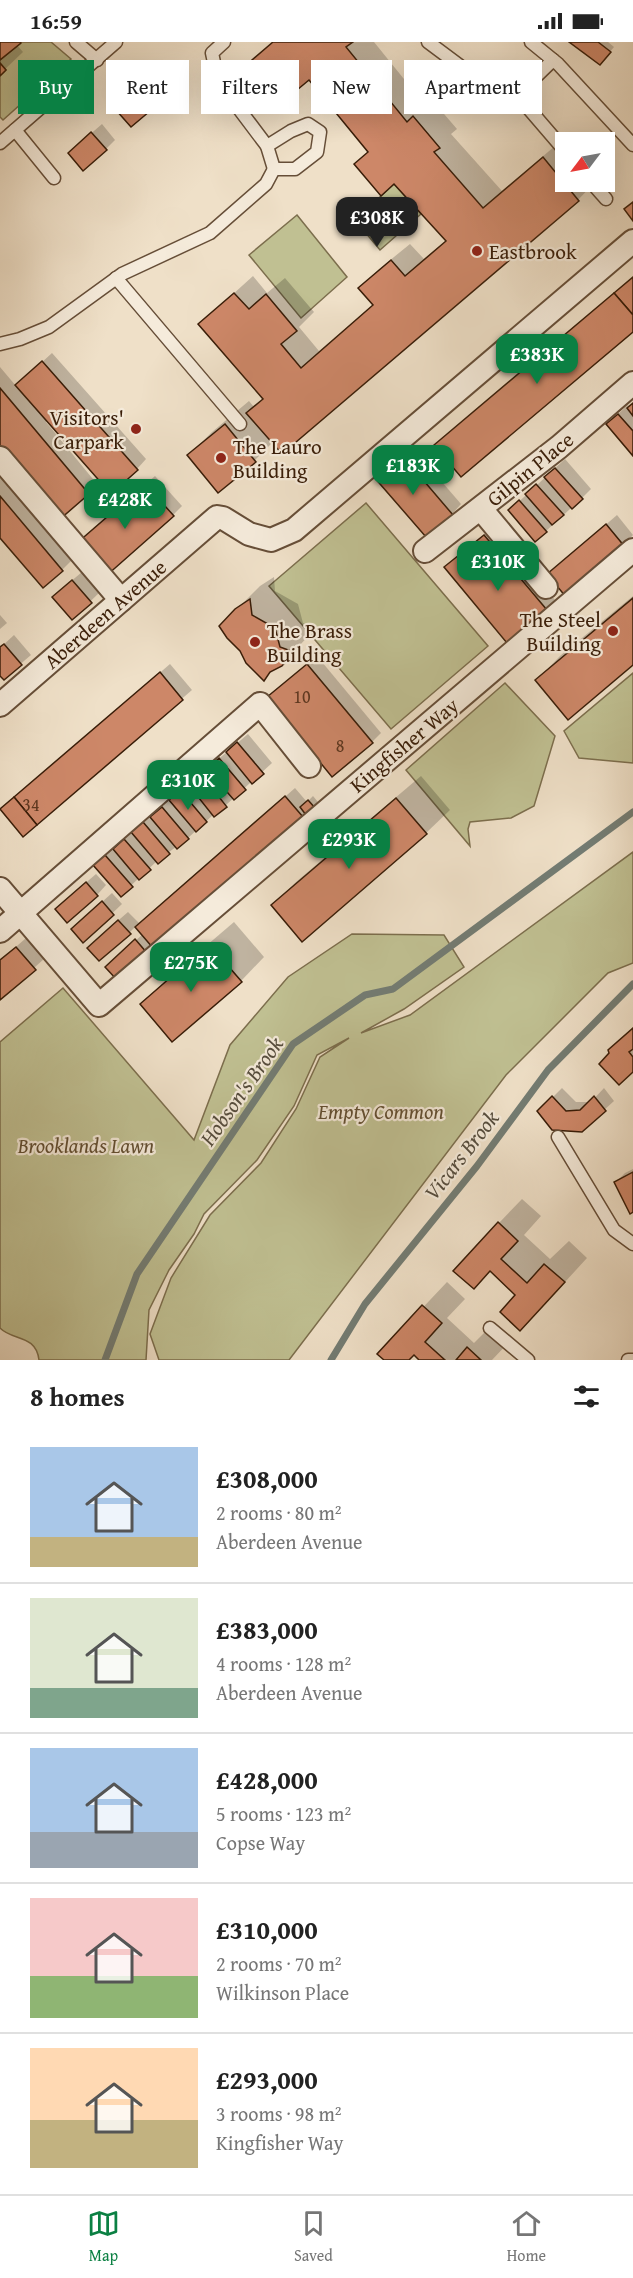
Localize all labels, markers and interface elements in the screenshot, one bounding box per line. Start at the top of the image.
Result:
text: 16:59 [30,5,82,37]
chip: Buy [18,60,94,114]
chip: Rent [106,60,189,114]
chip: Filters [201,60,299,114]
chip: New [311,60,392,114]
chip: Apartment [404,60,542,114]
north arrow [555,132,615,192]
map controls [555,132,615,192]
pin: £308K [335,197,419,248]
text: £308K [350,202,404,231]
place label: Eastbrook [489,236,577,267]
marker: Eastbrook [470,244,484,258]
pin: £383K [495,334,579,385]
text: £383K [510,339,564,368]
place label: Visitors' Carpark [50,402,124,457]
marker: Visitors' Carpark [129,422,143,436]
street label: Gilpin Place [480,424,580,514]
place label: The Lauro Building [233,431,322,486]
pin: £183K [371,445,455,496]
text: £183K [386,450,440,479]
marker: The Lauro Building [214,451,228,465]
pin: £428K [83,479,167,530]
text: £428K [98,484,152,513]
pin: £310K [456,541,540,592]
text: £310K [471,546,525,575]
street label: Aberdeen Avenue [37,552,173,676]
place label: The Steel Building [520,604,602,659]
place label: The Brass Building [267,615,352,670]
marker: The Steel Building [606,624,620,638]
marker: The Brass Building [248,635,262,649]
house number: 10 [293,683,311,710]
street label: Kingfisher Way [343,690,466,800]
house number: 8 [336,732,344,759]
pin: £310K [146,760,230,811]
text: £310K [161,765,215,794]
house number: 34 [22,791,40,818]
pin: £293K [307,819,391,870]
text: £293K [322,824,376,853]
pin: £275K [149,942,233,993]
text: £275K [164,947,218,976]
water label: Hobson's Brook [191,1029,291,1153]
park label: Empty Common [317,1096,444,1127]
water label: Vicars Brook [416,1103,507,1207]
park label: Brooklands Lawn [17,1130,155,1161]
text: 8 homes [30,1377,125,1416]
icon: filters [570,1380,603,1413]
text: £308,000 [216,1459,318,1498]
icon: home [78,1471,150,1543]
text: 2 rooms · 80 m² [216,1498,342,1527]
text: Aberdeen Avenue [216,1527,362,1556]
text: £383,000 [216,1610,318,1649]
icon: home [78,1622,150,1694]
text: 4 rooms · 128 m² [216,1649,351,1678]
text: Aberdeen Avenue [216,1678,362,1707]
text: £428,000 [216,1760,318,1799]
icon: home [78,1772,150,1844]
text: 5 rooms · 123 m² [216,1799,351,1828]
text: Copse Way [216,1828,305,1857]
text: £310,000 [216,1910,318,1949]
icon: home [78,1922,150,1994]
text: 2 rooms · 70 m² [216,1949,342,1978]
text: Wilkinson Place [216,1978,349,2007]
text: £293,000 [216,2060,318,2099]
icon: home [78,2072,150,2144]
text: 3 rooms · 98 m² [216,2099,342,2128]
text: Kingfisher Way [216,2128,344,2157]
tab: Map [87,2207,120,2267]
tab: Saved [294,2207,333,2267]
tab: Home [507,2207,546,2267]

